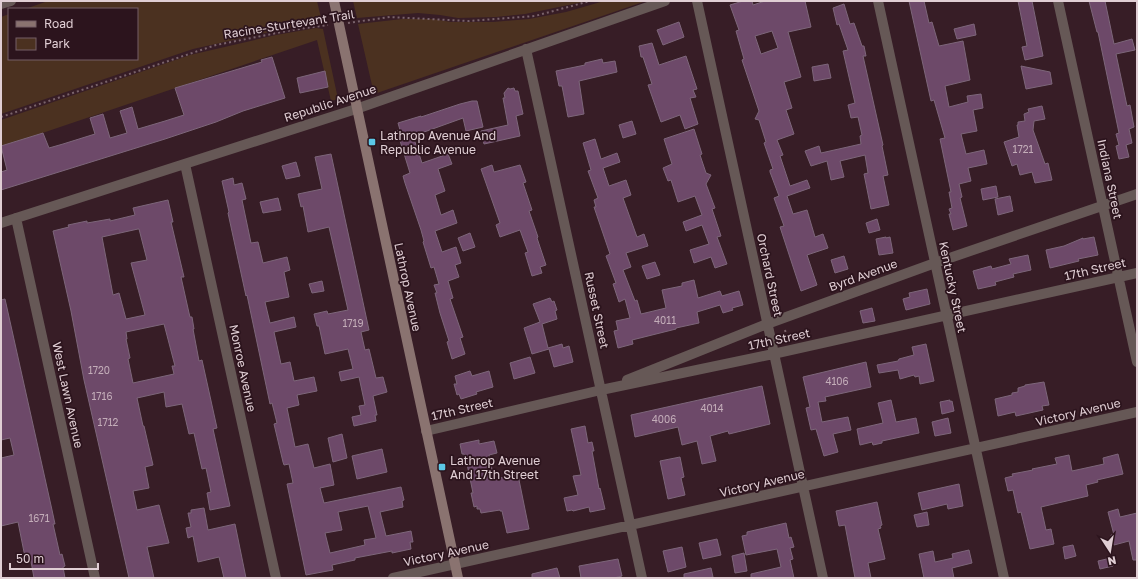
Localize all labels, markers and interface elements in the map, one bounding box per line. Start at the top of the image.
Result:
street label: Racine-Sturtevant Trail [222,6,356,42]
legend [8,8,138,60]
text: Road [44,16,73,31]
text: Park [44,36,70,51]
street label: Republic Avenue [282,81,378,125]
place label: Lathrop Avenue And Republic Avenue [380,128,496,157]
marker: Lathrop Avenue And Republic Avenue [367,137,377,147]
street label: Indiana Street [1094,138,1126,220]
house number: 1721 [1013,143,1034,155]
street label: Orchard Street [754,232,786,318]
street label: Kentucky Street [936,240,970,334]
street label: Lathrop Avenue [391,241,425,333]
street label: 17th Street [1063,255,1128,283]
street label: Byrd Avenue [827,256,899,294]
street label: Russet Street [582,270,613,350]
house number: 4011 [654,314,676,326]
house number: 1719 [342,317,364,329]
street label: Monroe Avenue [226,323,260,413]
street label: 17th Street [747,325,812,353]
street label: West Lawn Avenue [49,340,87,450]
house number: 1720 [88,364,110,376]
house number: 4106 [825,375,849,387]
house number: 1716 [91,390,113,402]
street label: 17th Street [430,395,495,423]
street label: Victory Avenue [1034,395,1122,429]
house number: 4014 [700,402,724,414]
house number: 4006 [652,413,676,425]
house number: 1712 [98,416,119,428]
place label: Lathrop Avenue And 17th Street [450,453,540,482]
marker: Lathrop Avenue And 17th Street [437,462,447,472]
street label: Victory Avenue [718,466,806,500]
house number: 1671 [28,512,50,524]
north arrow [1090,531,1130,571]
street label: Victory Avenue [402,537,490,569]
scale bar [10,545,98,571]
text: 50 m [16,551,44,566]
text: N [1107,554,1118,568]

